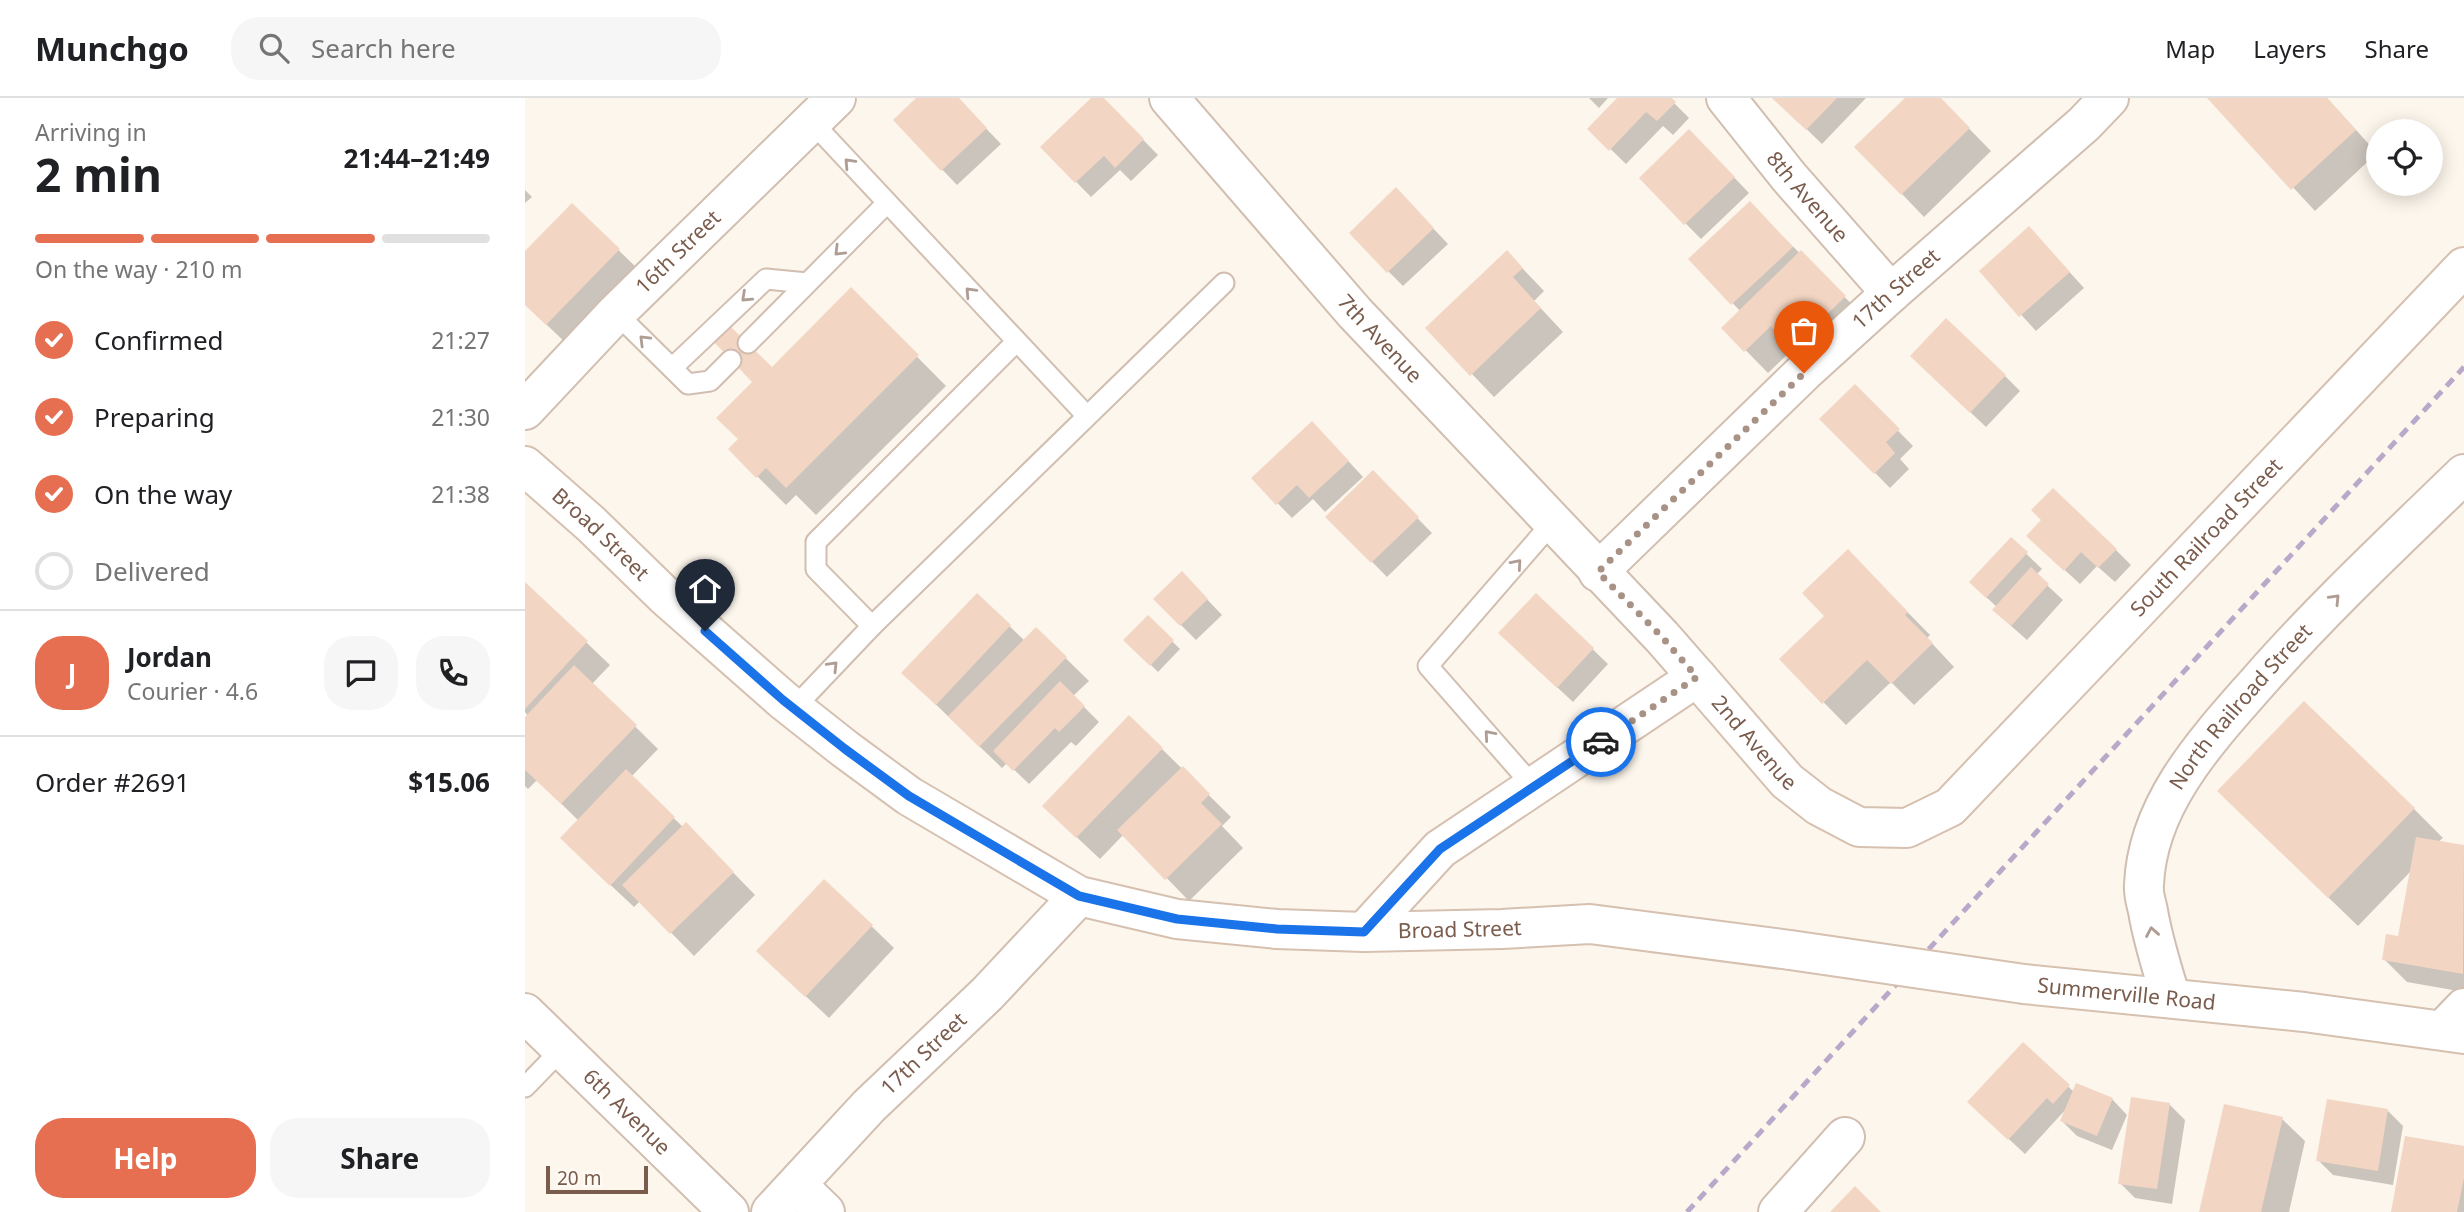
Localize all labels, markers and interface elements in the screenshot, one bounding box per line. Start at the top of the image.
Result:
search box [231,17,721,80]
text: Munchgo [35,26,189,71]
icon: search [255,29,293,67]
text: Search here [311,30,456,66]
text: Map [2165,32,2215,65]
text: Layers [2253,32,2327,65]
text: Share [2365,32,2429,65]
text: Arriving in [35,116,147,148]
map controls [2366,119,2443,196]
button: locate [2366,119,2443,196]
text: 21:44–21:49 [343,140,490,176]
text: 2 min [35,143,162,205]
street label: 8th Avenue [1761,145,1855,248]
one-way arrow [845,158,857,171]
street label: 16th Street [629,203,726,300]
street label: 17th Street [1845,241,1946,335]
one-way arrow [834,243,847,256]
text: On the way · 210 m [35,253,242,285]
one-way arrow [965,287,978,300]
street label: 7th Avenue [1332,288,1429,388]
one-way arrow [741,289,754,302]
pin [1774,301,1834,373]
icon: bag [1785,312,1823,350]
icon: check [35,321,73,359]
text: Confirmed [94,322,224,358]
text: 21:27 [431,324,490,356]
one-way arrow [639,336,652,349]
icon: check [35,398,73,436]
text: Preparing [94,399,215,435]
text: 21:30 [431,401,490,433]
street label: South Railroad Street [2124,451,2288,622]
icon: check [35,475,73,513]
text: On the way [94,476,232,512]
text: 21:38 [431,478,490,510]
street label: Broad Street [547,481,656,587]
text: Delivered [94,553,210,589]
pin [675,559,735,631]
one-way arrow [1509,559,1521,572]
icon: home [686,570,724,608]
one-way arrow [2326,594,2339,607]
street label: North Railroad Street [2162,617,2318,795]
button: chat [324,636,398,710]
button: phone [416,636,490,710]
text: Jordan [127,639,212,675]
text: J [68,655,76,691]
one-way arrow [825,662,838,675]
text: Courier · 4.6 [127,675,258,707]
street label: 2nd Avenue [1706,689,1803,796]
courier [1566,707,1636,777]
icon: car [1582,723,1620,761]
one-way arrow [1485,730,1497,743]
text: Order #2691 [35,764,190,800]
text: $15.06 [408,764,490,800]
street label: Broad Street [1398,913,1523,944]
one-way arrow [2145,926,2160,938]
street label: Summerville Road [2036,970,2217,1016]
street label: 17th Street [874,1005,973,1101]
street label: 6th Avenue [578,1062,677,1161]
button: Help [35,1118,256,1198]
button: Share [270,1118,490,1198]
scale bar [546,1163,647,1195]
text: 20 m [557,1165,601,1191]

